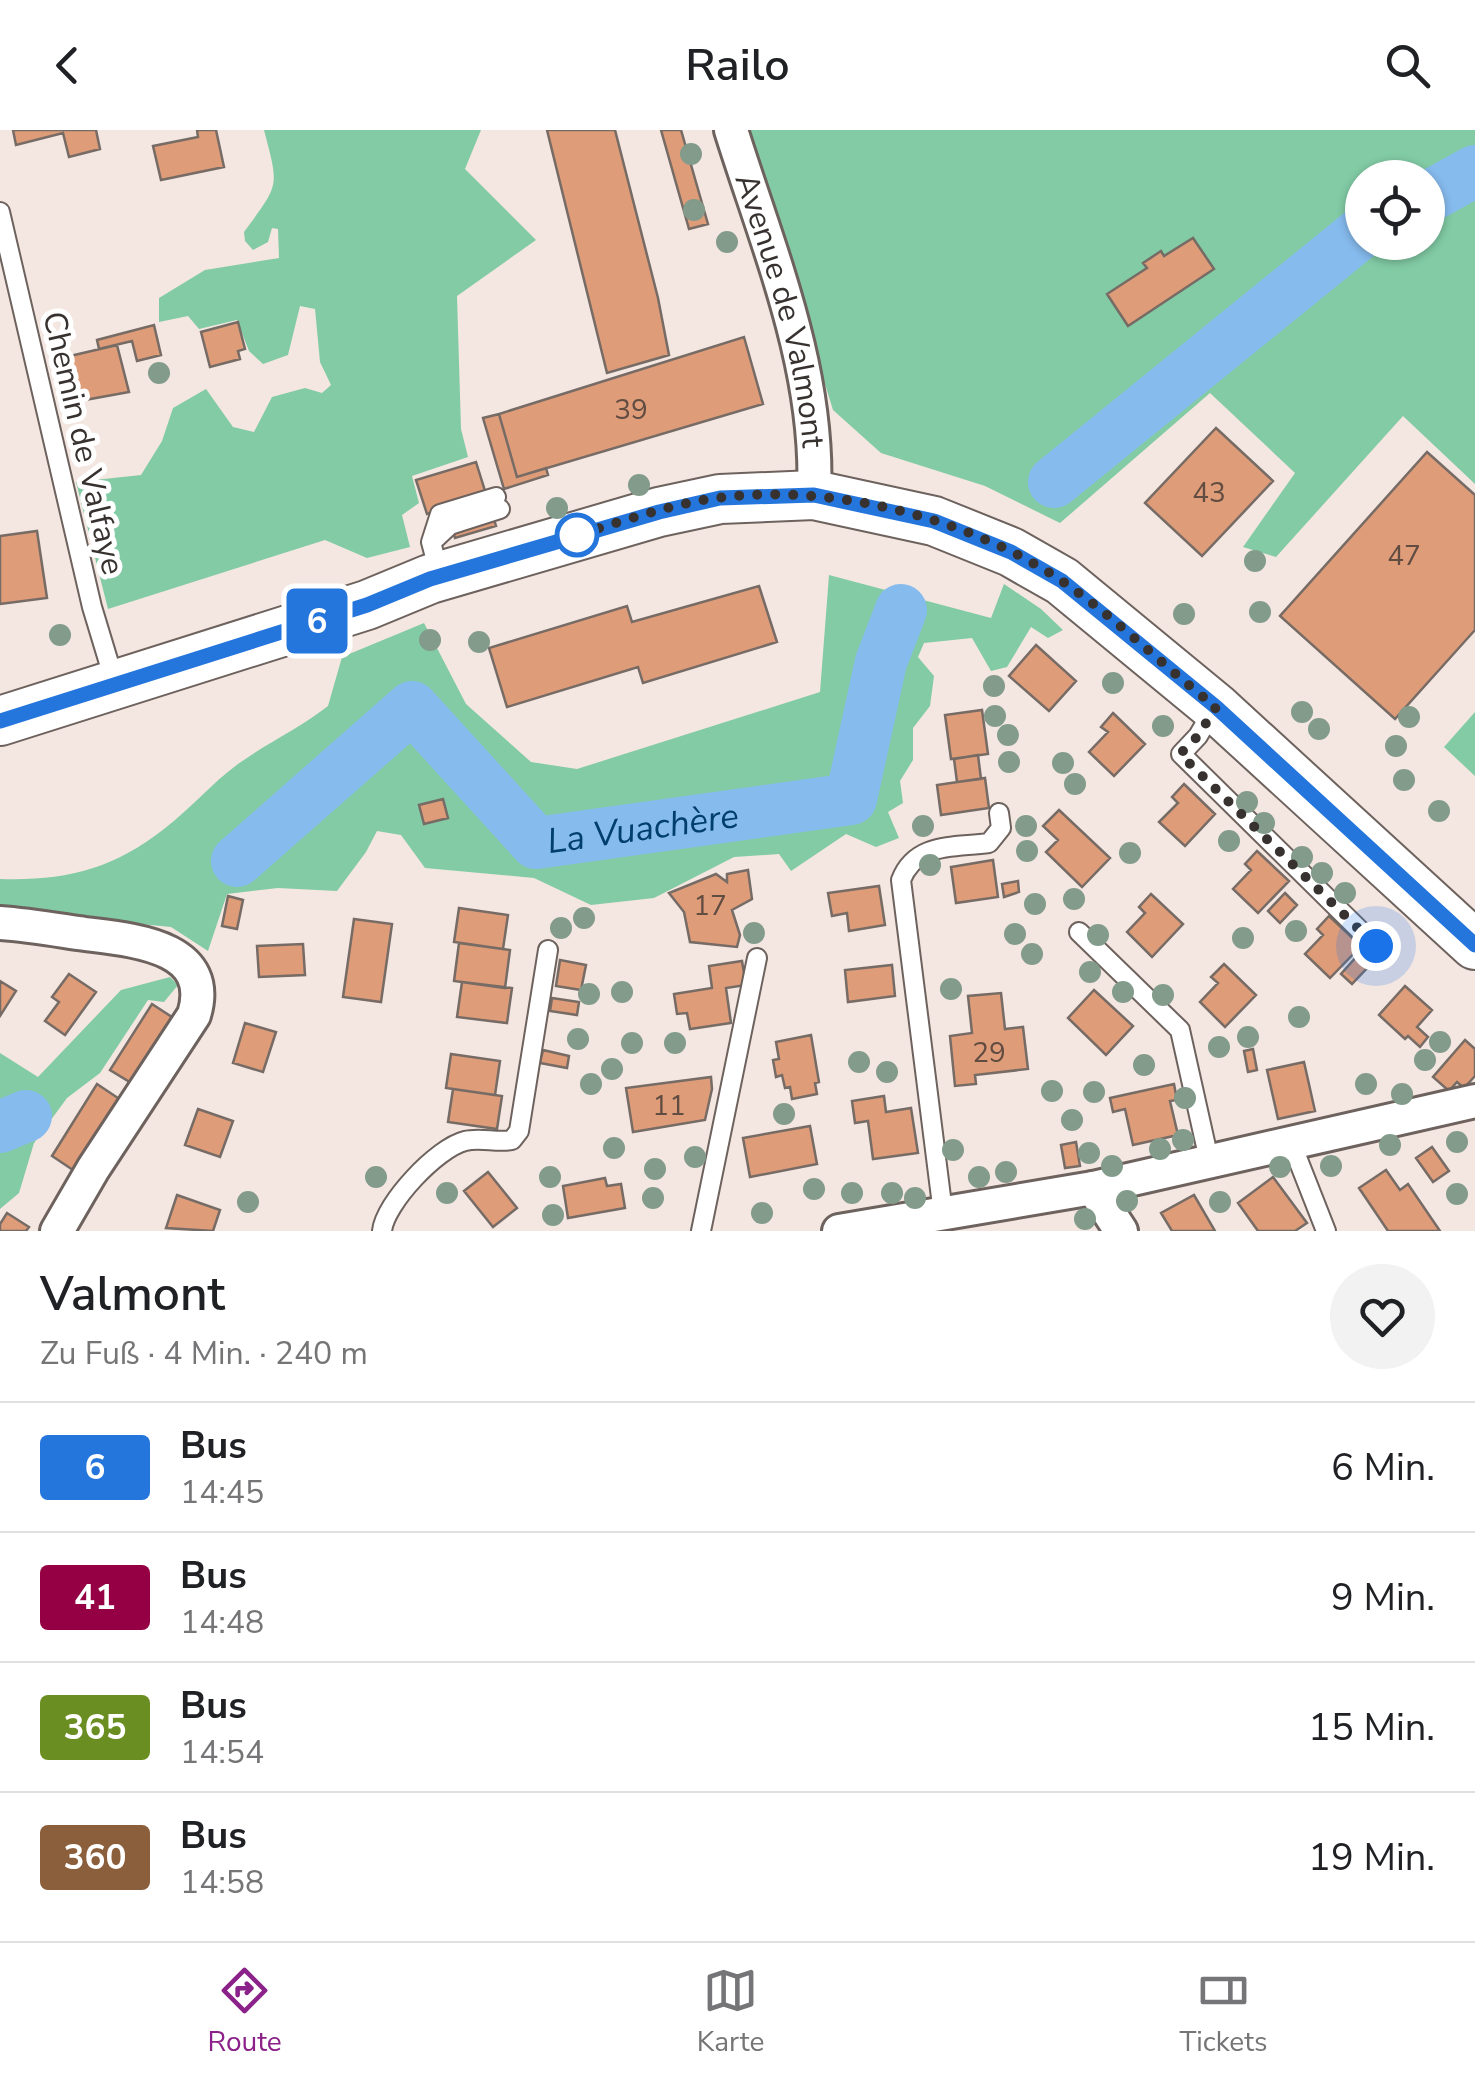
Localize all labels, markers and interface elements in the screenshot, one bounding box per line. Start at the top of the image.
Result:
text: Railo [685,35,790,96]
icon: back [40,38,95,93]
icon: search [1380,38,1435,93]
map controls [1345,160,1445,260]
button: locate [1345,160,1445,260]
street label: Avenue de Valmont [725,168,835,450]
street label: Chemin de Valfaye [32,307,135,579]
house number: 39 [614,391,648,429]
house number: 43 [1192,474,1226,512]
unlabelled marker [556,514,598,556]
house number: 47 [1387,537,1421,575]
line badge: 6 [284,588,350,654]
text: 6 [306,598,328,645]
water label: La Vuachère [544,792,742,865]
house number: 17 [693,887,727,925]
your location [1351,921,1401,971]
house number: 29 [972,1034,1006,1072]
house number: 11 [652,1087,686,1125]
text: Valmont [40,1261,225,1327]
button: heart [1330,1264,1435,1369]
text: Zu Fuß · 4 Min. · 240 m [40,1332,368,1375]
text: Bus [180,1420,247,1471]
text: 6 Min. [1331,1442,1435,1493]
text: 6 [84,1444,106,1491]
text: 14:45 [180,1471,264,1514]
text: Bus [180,1550,247,1601]
text: 9 Min. [1331,1572,1435,1623]
text: 41 [74,1574,116,1621]
text: 14:48 [180,1601,264,1644]
text: Bus [180,1680,247,1731]
text: 15 Min. [1308,1702,1435,1753]
text: 365 [63,1704,127,1751]
text: 14:54 [180,1731,264,1774]
text: Bus [180,1810,247,1861]
text: 19 Min. [1308,1832,1435,1883]
text: 360 [63,1834,127,1881]
text: 14:58 [180,1861,264,1904]
tab: Route [207,1963,282,2061]
tab: Karte [697,1963,764,2061]
tab: Tickets [1179,1963,1268,2061]

